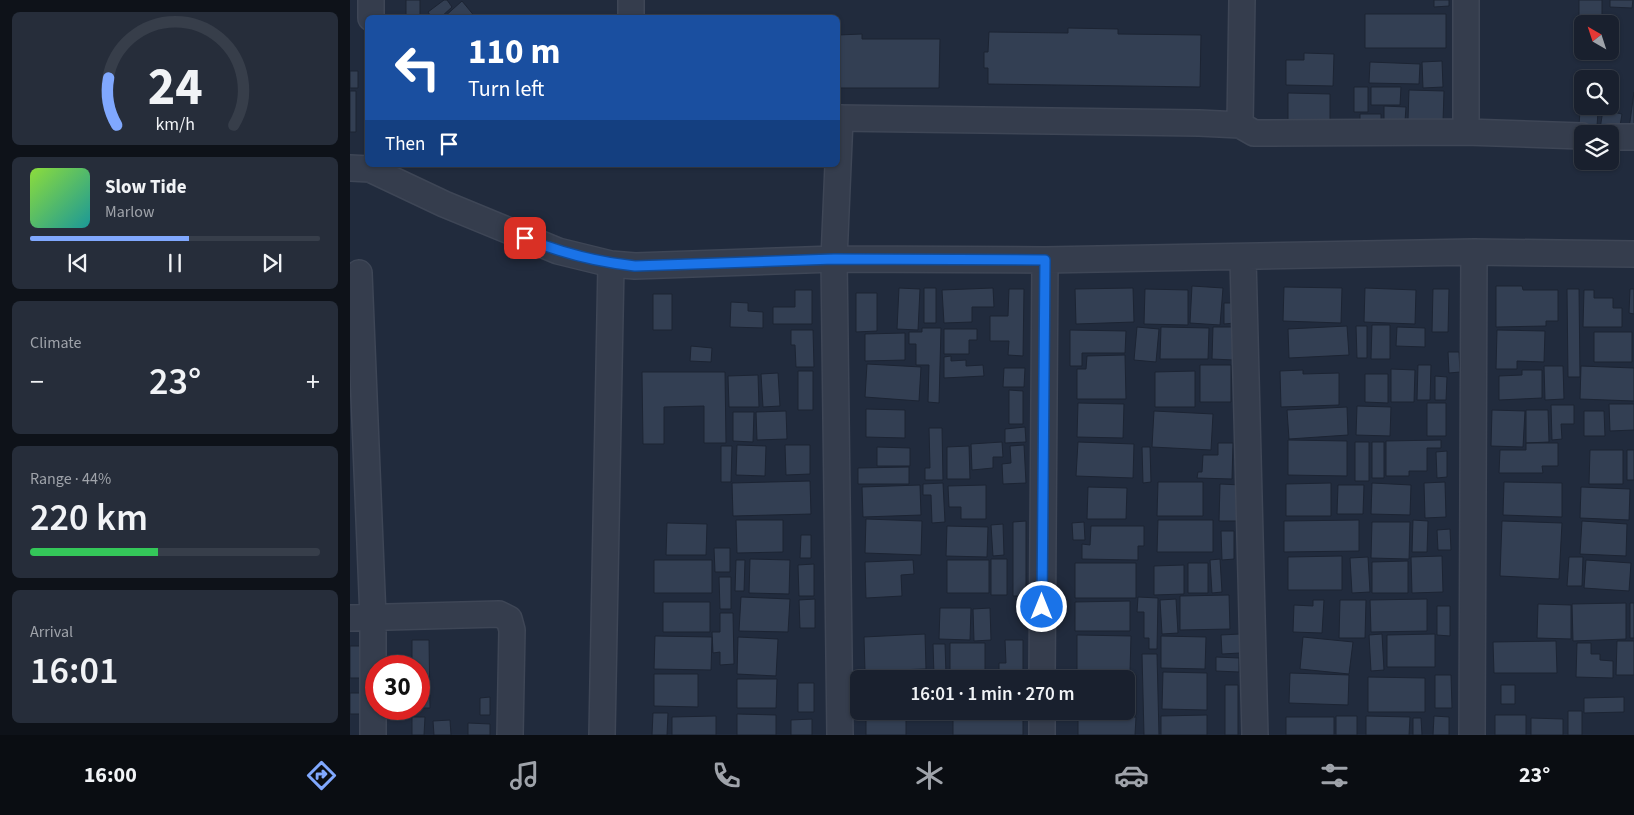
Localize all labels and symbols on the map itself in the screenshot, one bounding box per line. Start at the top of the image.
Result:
north arrow [1574,15,1619,60]
pin [504,217,546,259]
position arrow [1015,580,1067,632]
speed limit sign: 30 [365,655,430,720]

